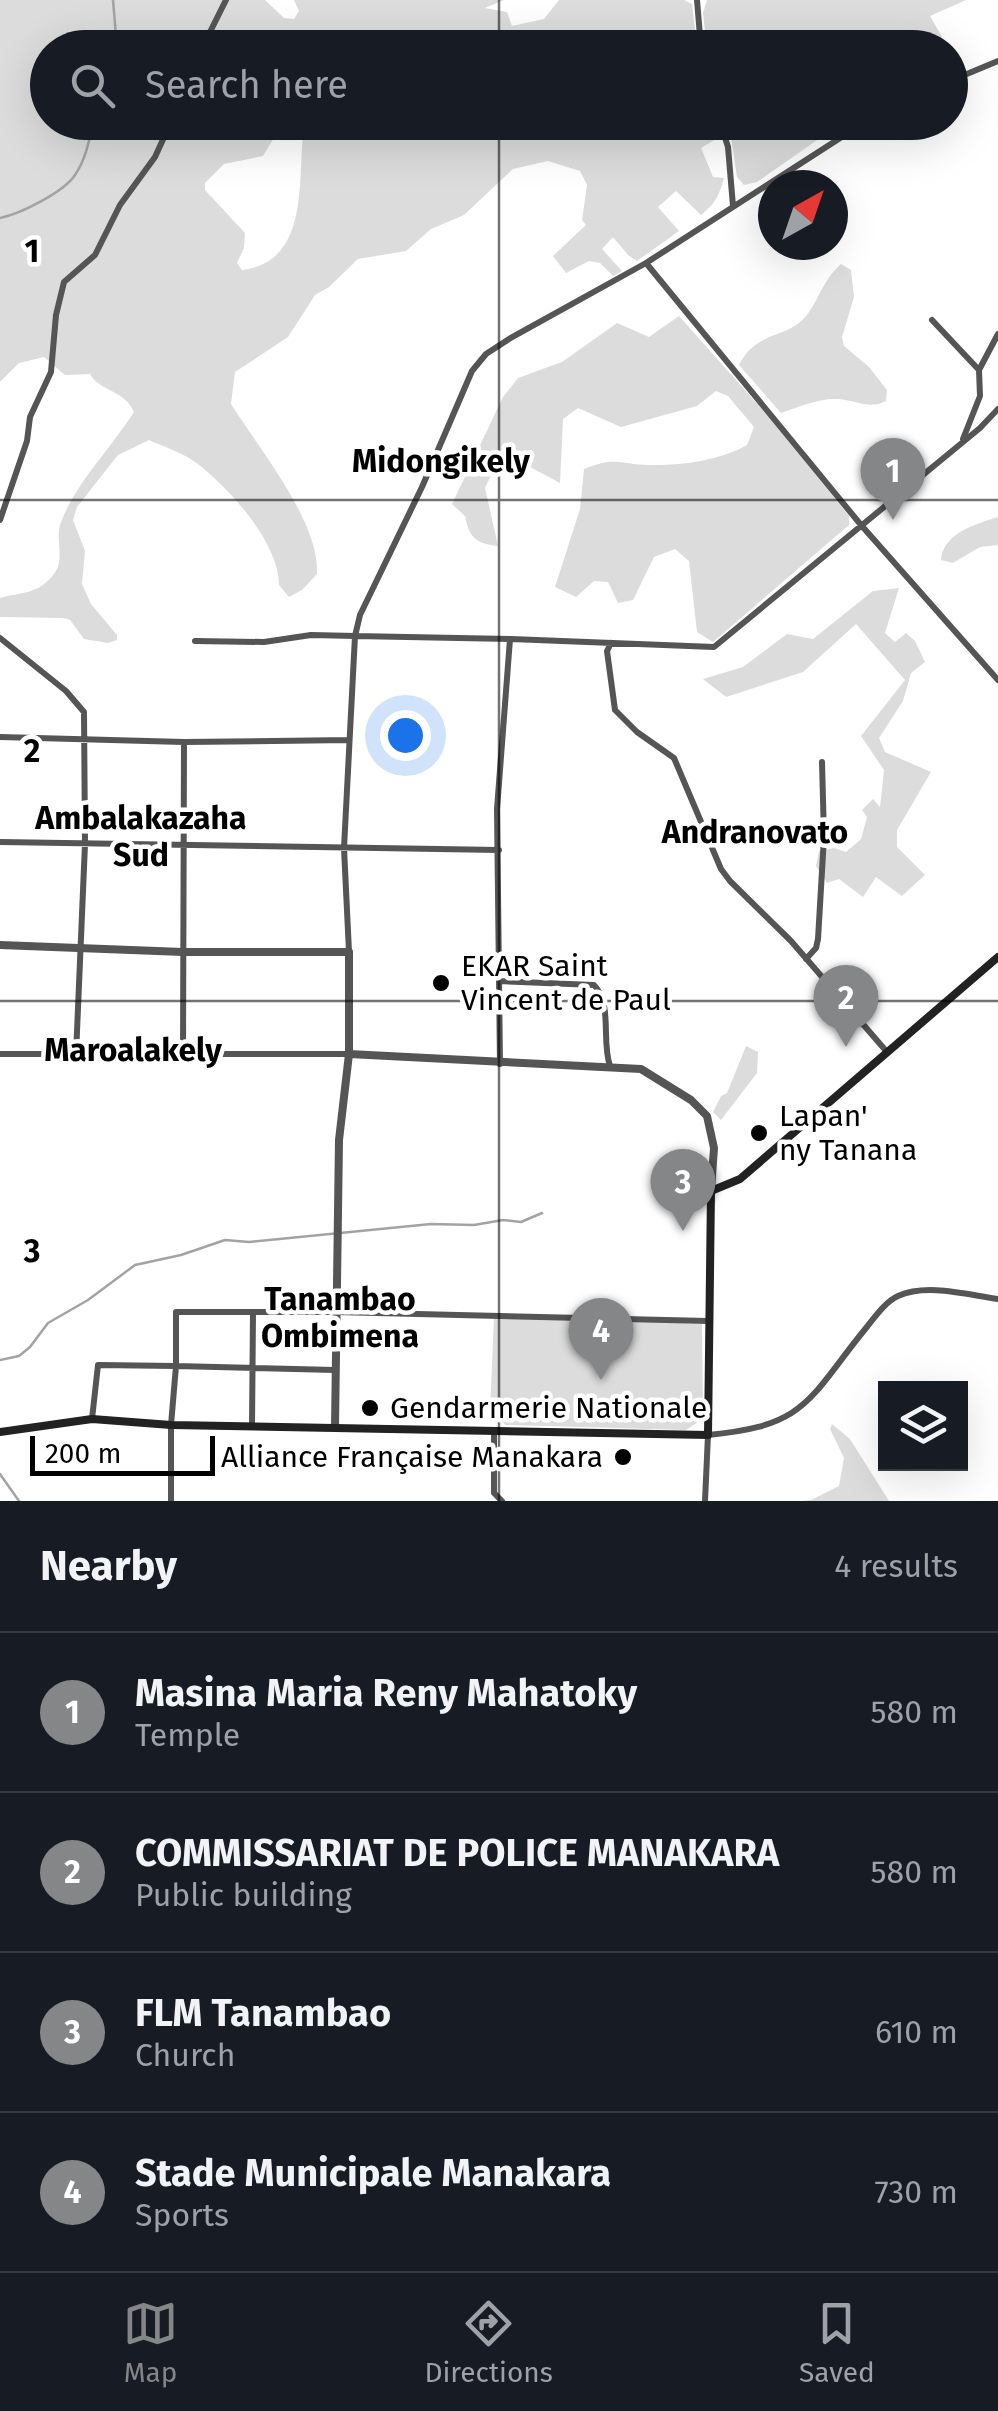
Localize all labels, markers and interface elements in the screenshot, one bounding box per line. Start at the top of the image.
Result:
search box [30,30,968,140]
icon: search [65,58,120,113]
text: Search here [145,62,348,108]
north arrow [758,170,848,260]
text: 1 [25,232,39,270]
pin: 1 [860,438,926,520]
district label: Midongikely [352,442,530,480]
your location [380,710,431,761]
text: 2 [24,732,40,770]
district label: Ambalakazaha Sud [34,799,247,874]
district label: Andranovato [661,813,848,851]
place label: EKAR Saint Vincent de Paul [461,948,671,1018]
pin: 2 [814,964,878,1047]
marker: EKAR Saint Vincent de Paul [430,972,452,994]
district label: Maroalakely [44,1031,222,1069]
place label: Lapan' ny Tanana [779,1098,917,1168]
marker: Lapan' ny Tanana [748,1122,770,1144]
pin: 3 [650,1148,716,1231]
text: 3 [23,1232,40,1270]
district label: Tanambao Ombimena [261,1280,419,1355]
pin: 4 [568,1298,634,1380]
map controls [878,1381,968,1471]
button: layers [878,1381,968,1471]
place label: Gendarmerie Nationale [390,1390,707,1426]
marker: Gendarmerie Nationale [359,1397,381,1419]
scale bar [30,1431,215,1476]
text: 200 m [45,1437,122,1470]
place label: Alliance Française Manakara [221,1439,603,1475]
marker: Alliance Française Manakara [612,1446,634,1468]
text: Nearby [40,1541,177,1591]
text: 4 results [834,1547,958,1585]
text: Masina Maria Reny Mahatoky [135,1670,637,1716]
text: 1 [65,1693,80,1731]
text: 580 m [871,1693,958,1731]
text: Temple [135,1716,240,1754]
text: COMMISSARIAT DE POLICE MANAKARA [135,1830,779,1876]
text: 2 [64,1853,81,1891]
text: 580 m [871,1853,958,1891]
text: Public building [135,1876,352,1914]
text: FLM Tanambao [135,1990,391,2036]
text: 3 [64,2013,81,2051]
text: 610 m [875,2013,958,2051]
text: Church [135,2036,235,2074]
text: Stade Municipale Manakara [135,2150,611,2196]
text: 4 [63,2173,82,2211]
text: 730 m [874,2173,958,2211]
text: Sports [135,2196,229,2234]
tab: Map [123,2296,178,2389]
tab: Directions [424,2296,553,2389]
tab: Saved [799,2296,875,2389]

